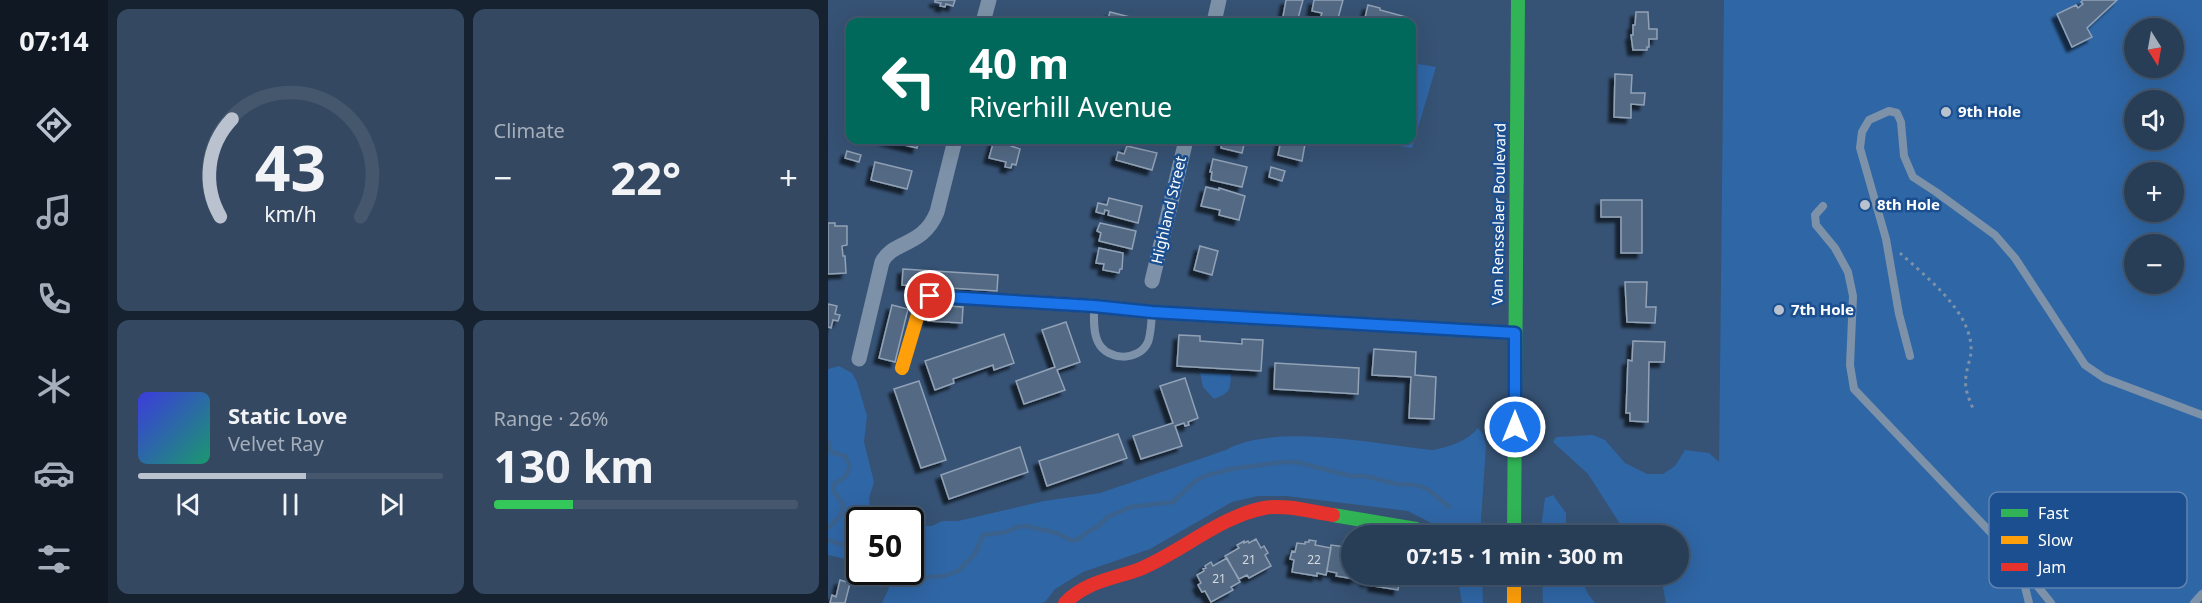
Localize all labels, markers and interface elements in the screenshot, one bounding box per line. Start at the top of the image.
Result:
north arrow [2124,18,2184,78]
map controls [2124,18,2184,294]
text: 07:14 [19,22,89,59]
text: 40 m [969,34,1069,91]
icon: left [870,42,948,120]
text: Riverhill Avenue [969,88,1172,125]
button: sound [2124,90,2184,150]
place label: 9th Hole [1958,101,2021,121]
icon: directions [33,104,75,146]
marker: 9th Hole [1939,105,1953,119]
text: Climate [494,117,565,144]
street label: Van Rensselaer Boulevard [1486,123,1510,305]
text: 43 [255,124,326,209]
text: 22° [610,147,681,208]
street label: Highland Street [1146,153,1190,266]
text: − [494,155,512,200]
text: + [779,155,798,200]
button: + [2124,162,2184,222]
icon: music [33,191,75,233]
place label: 8th Hole [1877,194,1940,214]
marker: 8th Hole [1858,198,1872,212]
text: km/h [264,199,317,228]
button: − [2124,234,2184,294]
pin [904,270,955,321]
icon: phone [33,278,75,320]
icon: arrive [913,279,946,312]
place label: 7th Hole [1791,299,1854,319]
marker: 7th Hole [1772,303,1786,317]
icon: climate [33,365,75,407]
position arrow [1483,395,1547,459]
text: Static Love [228,400,347,430]
text: Range · 26% [494,405,608,432]
text: Velvet Ray [228,430,324,457]
text: 130 km [494,435,654,496]
icon: car [33,452,75,494]
icon: previous [172,488,205,521]
icon: pause [274,488,307,521]
icon: next [375,488,408,521]
legend [1989,492,2187,588]
text: Fast [2038,502,2069,524]
speed limit sign: 50 [846,507,924,585]
text: Slow [2038,529,2073,551]
icon: filters [33,538,75,580]
text: 07:15 · 1 min · 300 m [1406,540,1624,570]
house number: 21 [1242,551,1256,568]
house number: 22 [1307,551,1321,568]
text: Jam [2036,556,2066,578]
house number: 21 [1212,570,1226,587]

